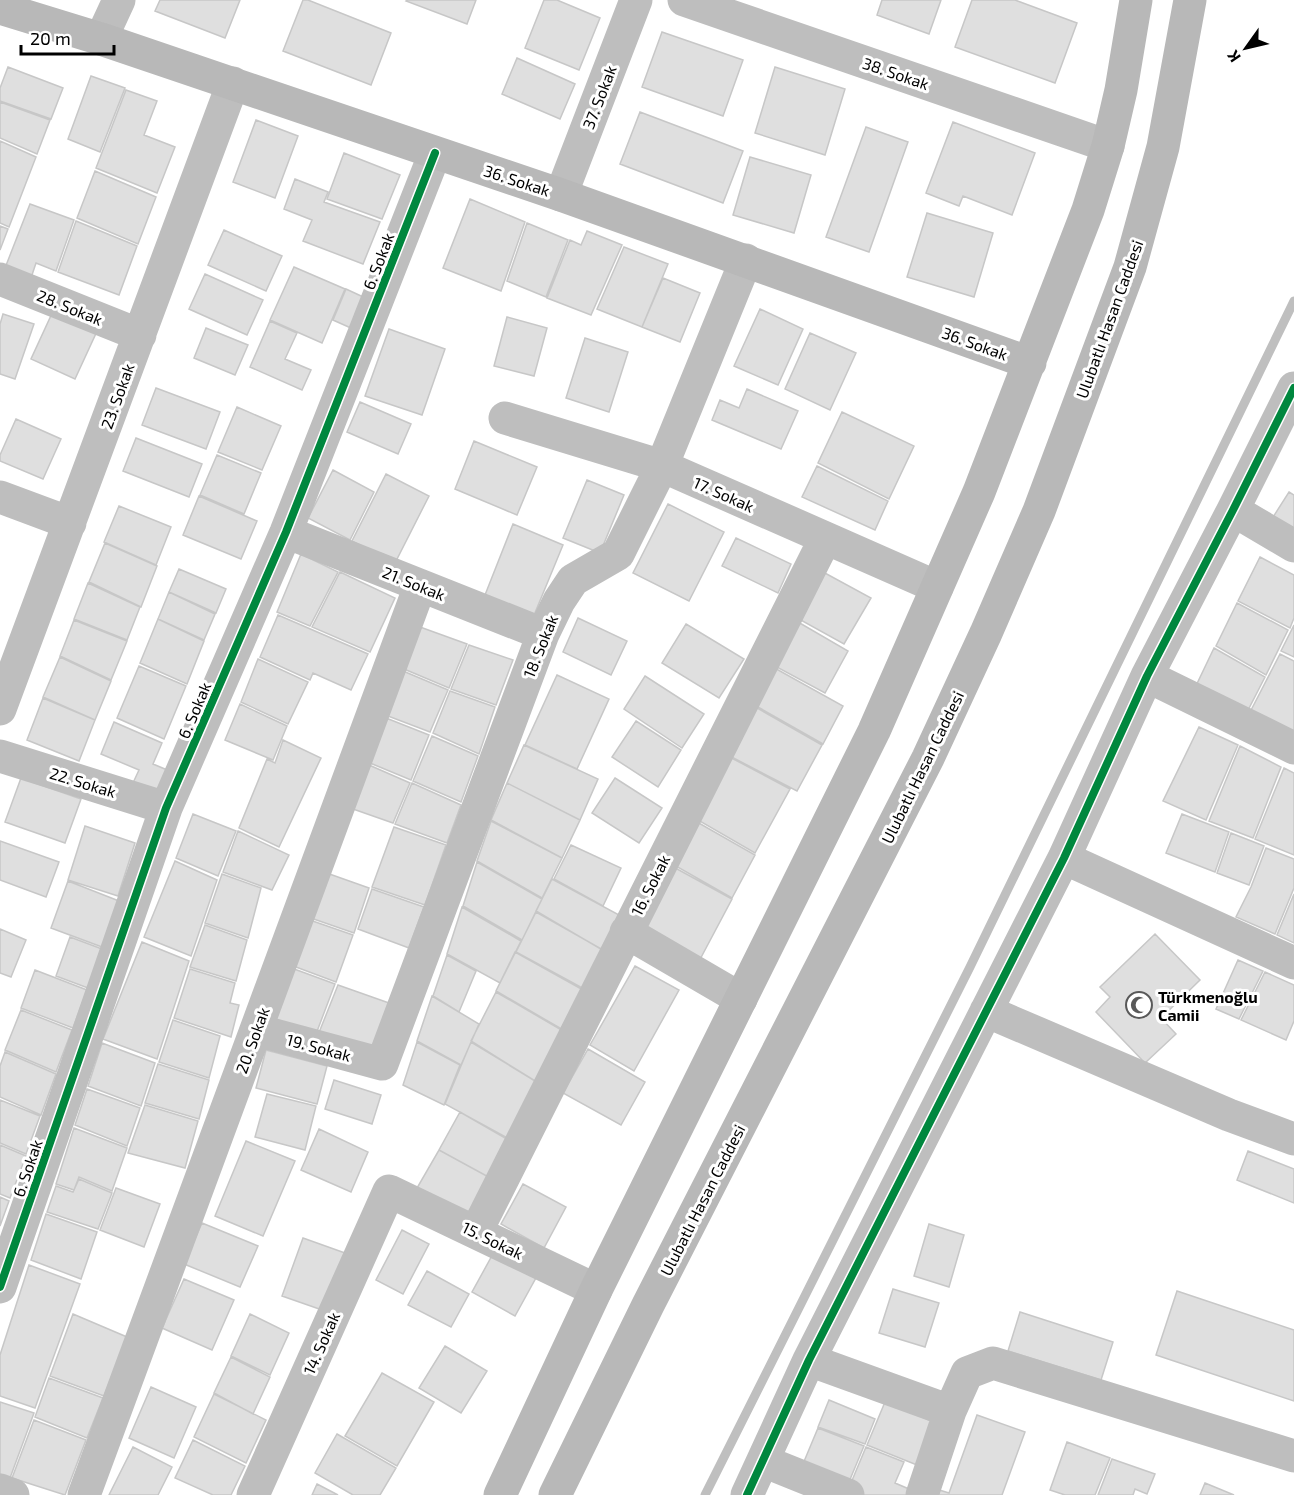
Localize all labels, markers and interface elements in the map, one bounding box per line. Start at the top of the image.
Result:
scale bar [21,18,114,56]
north arrow [1216,18,1276,78]
text: 20 m [30,27,71,49]
text: K [1222,46,1244,66]
street label: 38. Sokak [860,53,932,93]
street label: 37. Sokak [578,62,620,132]
street label: 36. Sokak [482,160,552,200]
street label: 6. Sokak [358,230,398,292]
street label: Ulubatlı Hasan Caddesi [1072,237,1146,401]
street label: 28. Sokak [34,285,106,329]
street label: 36. Sokak [940,322,1010,364]
street label: 23. Sokak [96,361,138,431]
street label: 17. Sokak [691,472,757,516]
street label: 21. Sokak [380,562,448,604]
street label: 18. Sokak [519,612,561,680]
street label: 6. Sokak [174,679,214,741]
street label: Ulubatlı Hasan Caddesi [877,688,967,846]
street label: 22. Sokak [48,763,118,801]
street label: 16. Sokak [627,851,673,919]
place label: Türkmenoğlu Camii [1158,987,1258,1024]
mosque icon: Türkmenoğlu Camii [1124,990,1154,1020]
street label: 20. Sokak [231,1004,273,1076]
street label: 19. Sokak [285,1029,353,1065]
street label: Ulubatlı Hasan Caddesi [656,1121,748,1279]
street label: 6. Sokak [8,1137,46,1199]
street label: 15. Sokak [459,1217,527,1263]
street label: 14. Sokak [299,1309,343,1377]

